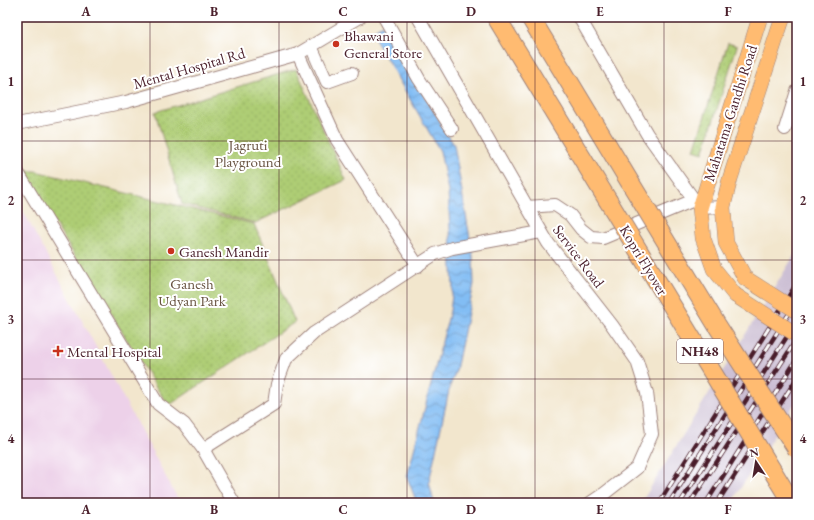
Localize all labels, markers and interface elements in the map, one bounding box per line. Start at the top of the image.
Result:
text: A [80,3,91,20]
text: B [210,3,218,20]
text: C [338,3,348,20]
text: D [466,3,476,20]
text: E [596,3,604,20]
text: F [724,3,732,20]
place label: Bhawani General Store [344,26,422,62]
marker: Bhawani General Store [331,39,341,49]
street label: Mahatama Gandhi Road [699,42,761,184]
street label: Mental Hospital Rd [131,43,248,93]
text: 1 [8,73,15,90]
text: 1 [800,73,807,90]
park label: Jagruti Playground [215,135,282,171]
text: 2 [8,192,15,209]
text: 2 [800,192,807,209]
street label: Service Road [549,221,609,292]
street label: Kopri Flyover [616,221,672,299]
place label: Ganesh Mandir [179,242,269,261]
marker: Ganesh Mandir [166,246,176,256]
park label: Ganesh Udyan Park [158,274,227,310]
text: 3 [8,311,15,328]
text: 3 [800,311,807,328]
road number: NH48 [677,339,723,363]
place label: Mental Hospital [67,342,162,361]
marker: Mental Hospital [52,345,64,357]
text: 4 [8,430,15,447]
text: 4 [800,430,807,447]
north arrow [736,442,776,482]
text: N [748,444,760,460]
text: A [80,501,91,518]
text: B [210,501,218,518]
text: C [338,501,348,518]
text: D [466,501,476,518]
text: E [596,501,604,518]
text: F [724,501,732,518]

